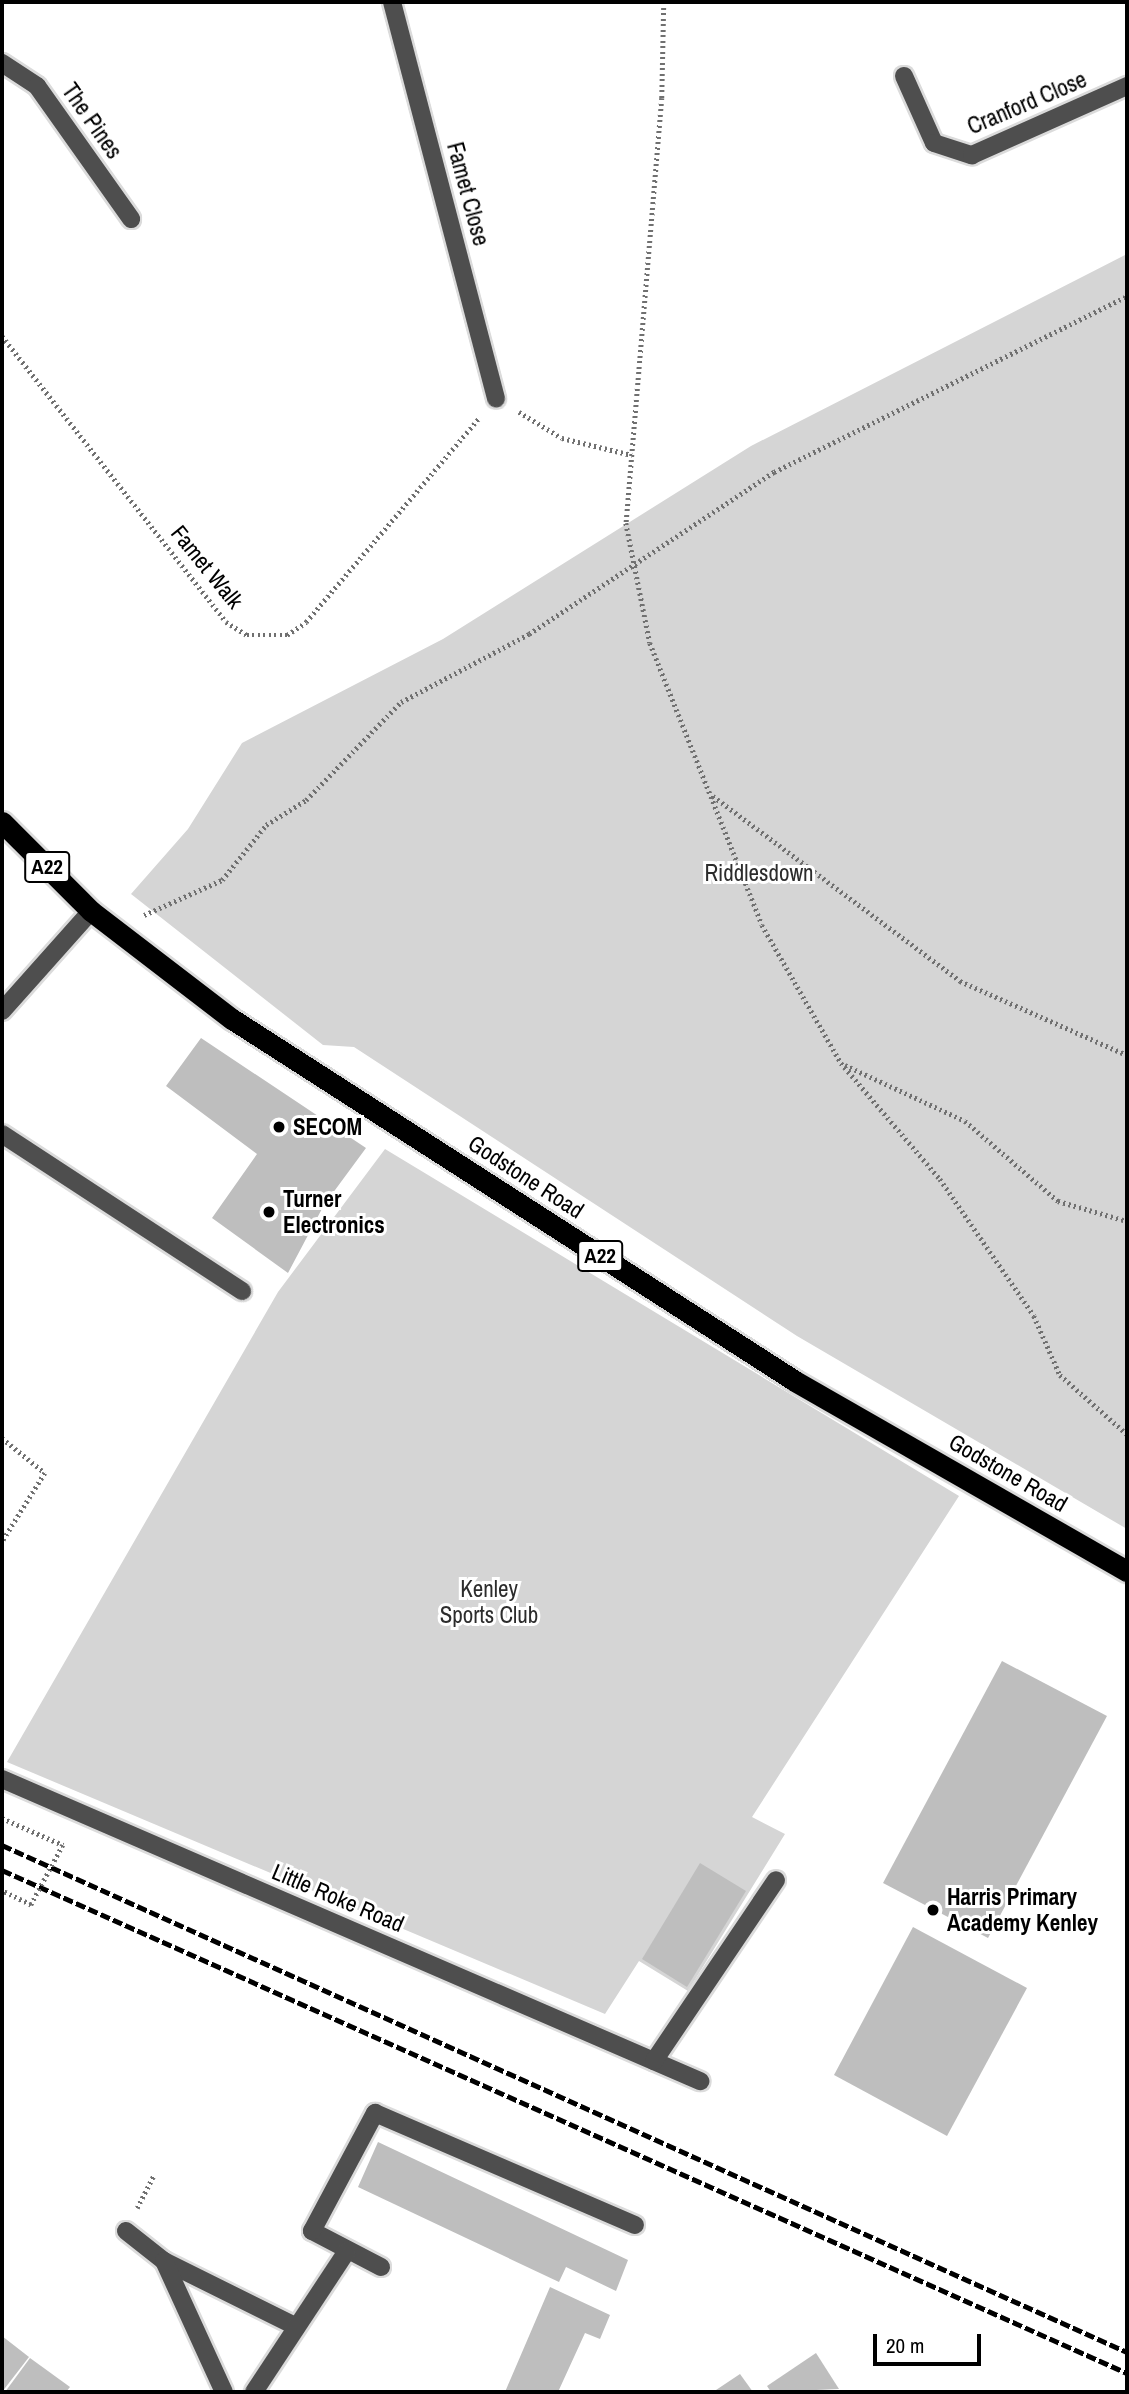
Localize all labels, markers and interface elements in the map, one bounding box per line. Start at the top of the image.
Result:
street label: Cranford Close [963,66,1091,140]
street label: The Pines [56,78,128,164]
street label: Famet Close [441,139,495,249]
street label: Famet Walk [165,520,249,614]
road number: A22 [22,850,72,884]
park label: Riddlesdown [704,859,814,887]
place label: SECOM [293,1113,362,1141]
marker: SECOM [271,1119,287,1135]
street label: Godstone Road [463,1129,589,1225]
place label: Turner Electronics [283,1185,385,1239]
marker: Turner Electronics [261,1204,277,1220]
road number: A22 [576,1238,624,1274]
street label: Godstone Road [944,1428,1072,1518]
park label: Kenley Sports Club [440,1575,538,1629]
street label: Little Roke Road [268,1858,408,1938]
place label: Harris Primary Academy Kenley [947,1883,1098,1937]
marker: Harris Primary Academy Kenley [925,1902,941,1918]
scale bar [877,2320,986,2364]
text: 20 m [886,2331,924,2360]

